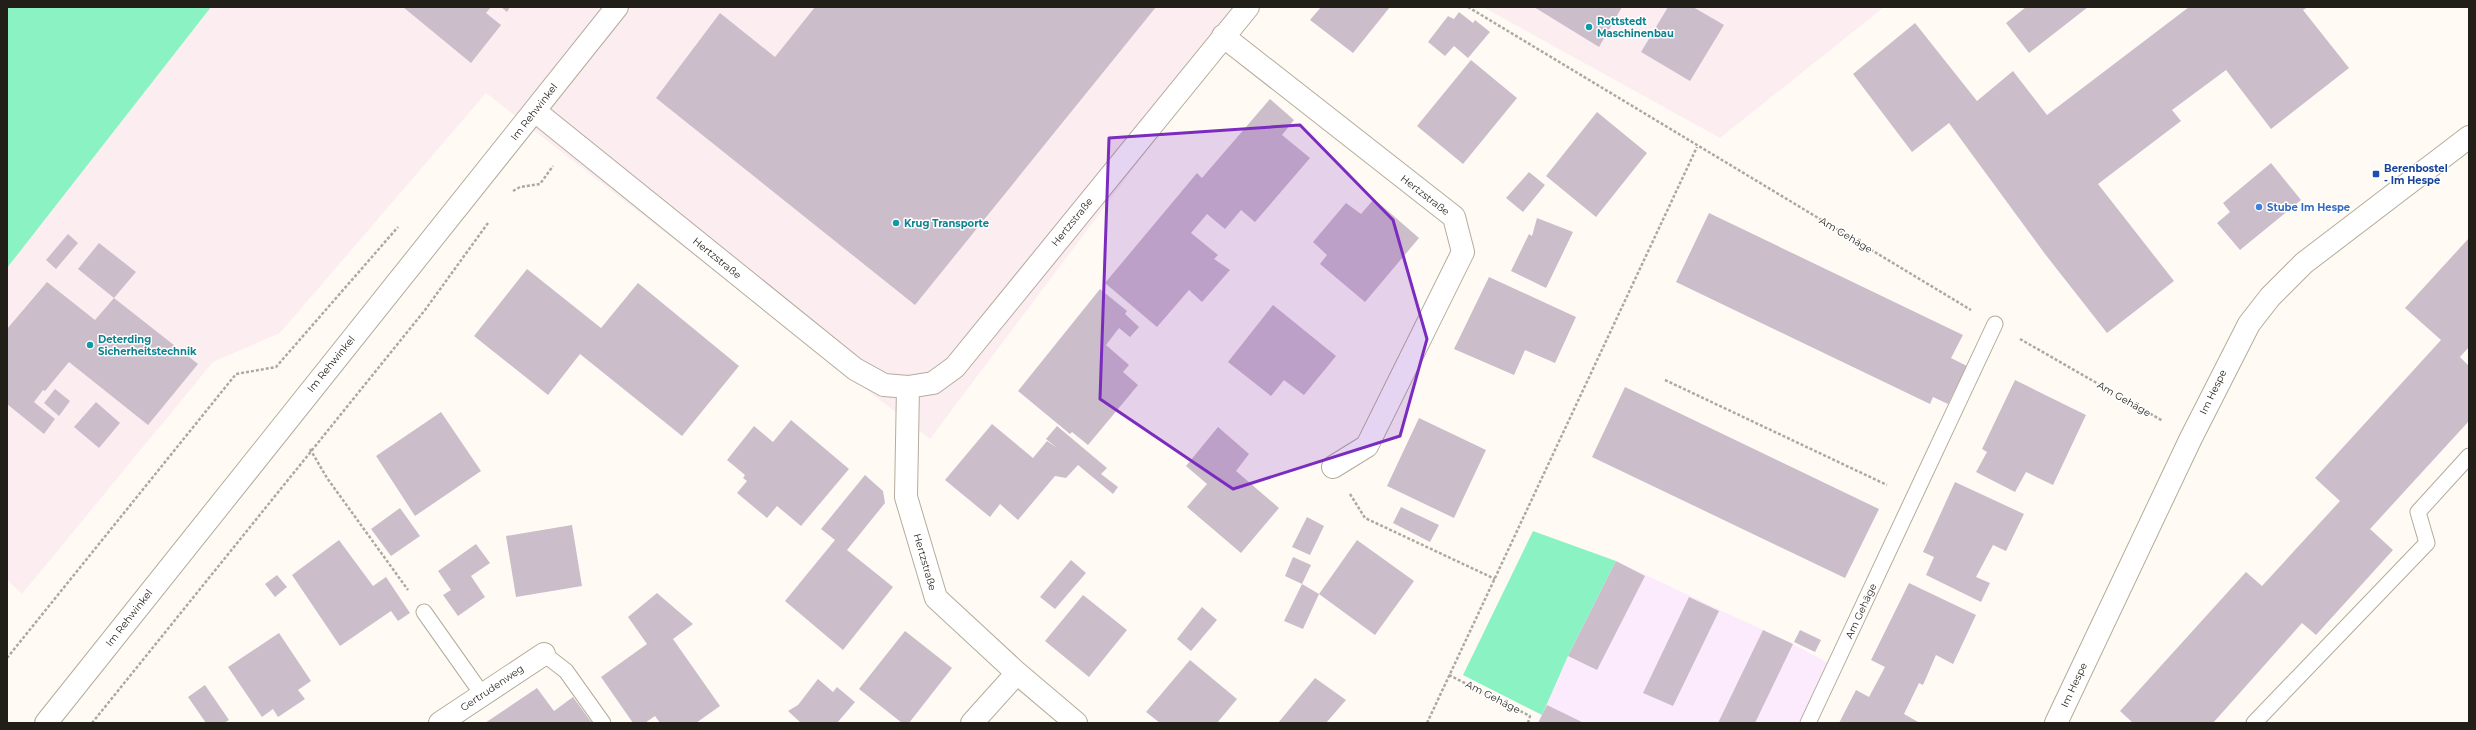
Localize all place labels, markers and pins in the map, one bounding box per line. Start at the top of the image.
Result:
place label: Rottstedt Maschinenbau [1597,15,1674,40]
marker: Rottstedt Maschinenbau [1584,22,1594,32]
place label: Berenbostel - Im Hespe [2384,162,2448,187]
marker: Berenbostel - Im Hespe [2371,169,2381,179]
place label: Stube Im Hespe [2267,201,2350,214]
marker: Stube Im Hespe [2254,202,2264,212]
place label: Krug Transporte [904,217,989,230]
marker: Krug Transporte [891,218,901,228]
place label: Deterding Sicherheitstechnik [98,333,197,358]
marker: Deterding Sicherheitstechnik [85,340,95,350]

